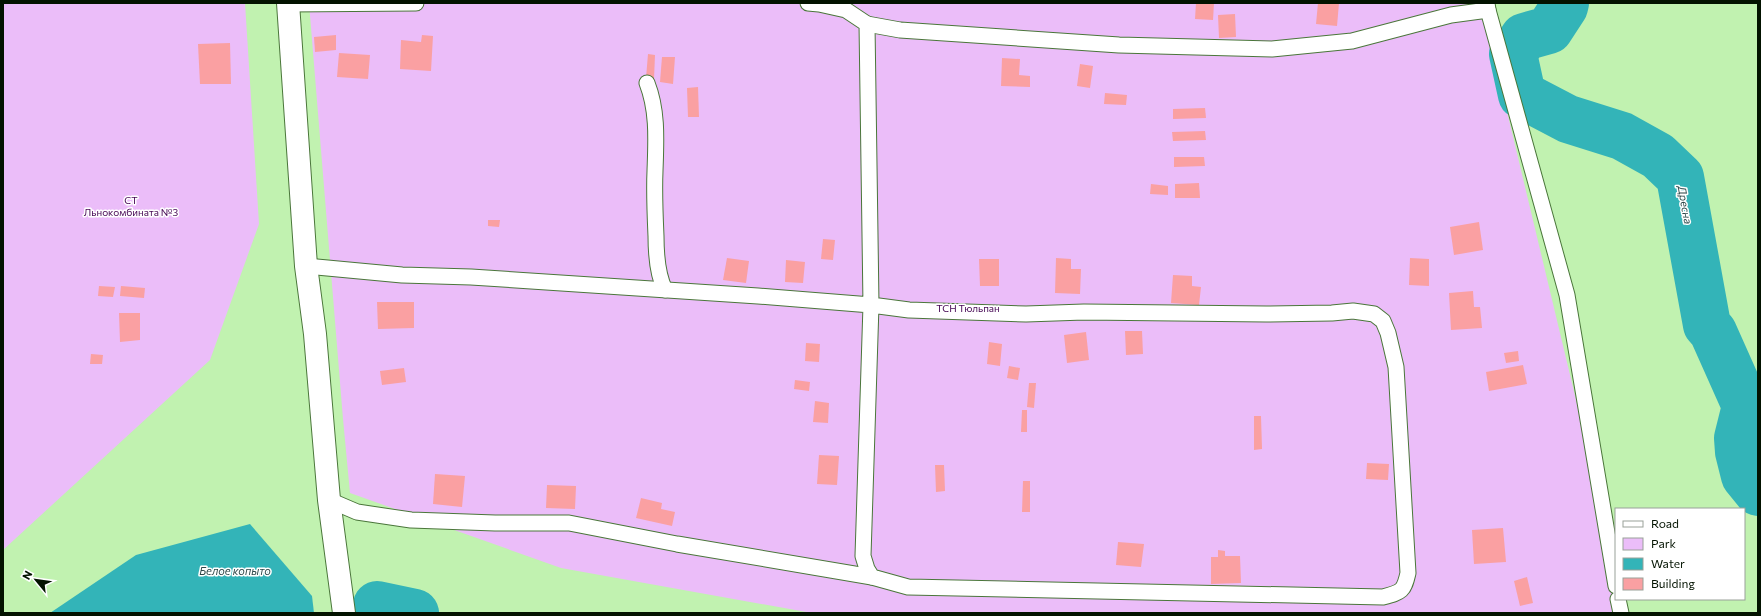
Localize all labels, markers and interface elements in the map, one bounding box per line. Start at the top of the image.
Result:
water label: Дресна [1676,184,1695,225]
park label: СТ Льнокомбината №3 [84,194,178,218]
park label: ТСН Тюльпан [936,302,1000,314]
legend [1615,508,1745,600]
text: Road [1651,516,1679,530]
text: Park [1651,536,1677,550]
text: Water [1651,556,1685,570]
north arrow [16,560,56,600]
water label: Белое копыто [199,564,271,577]
text: N [19,568,35,582]
text: Building [1651,576,1695,590]

